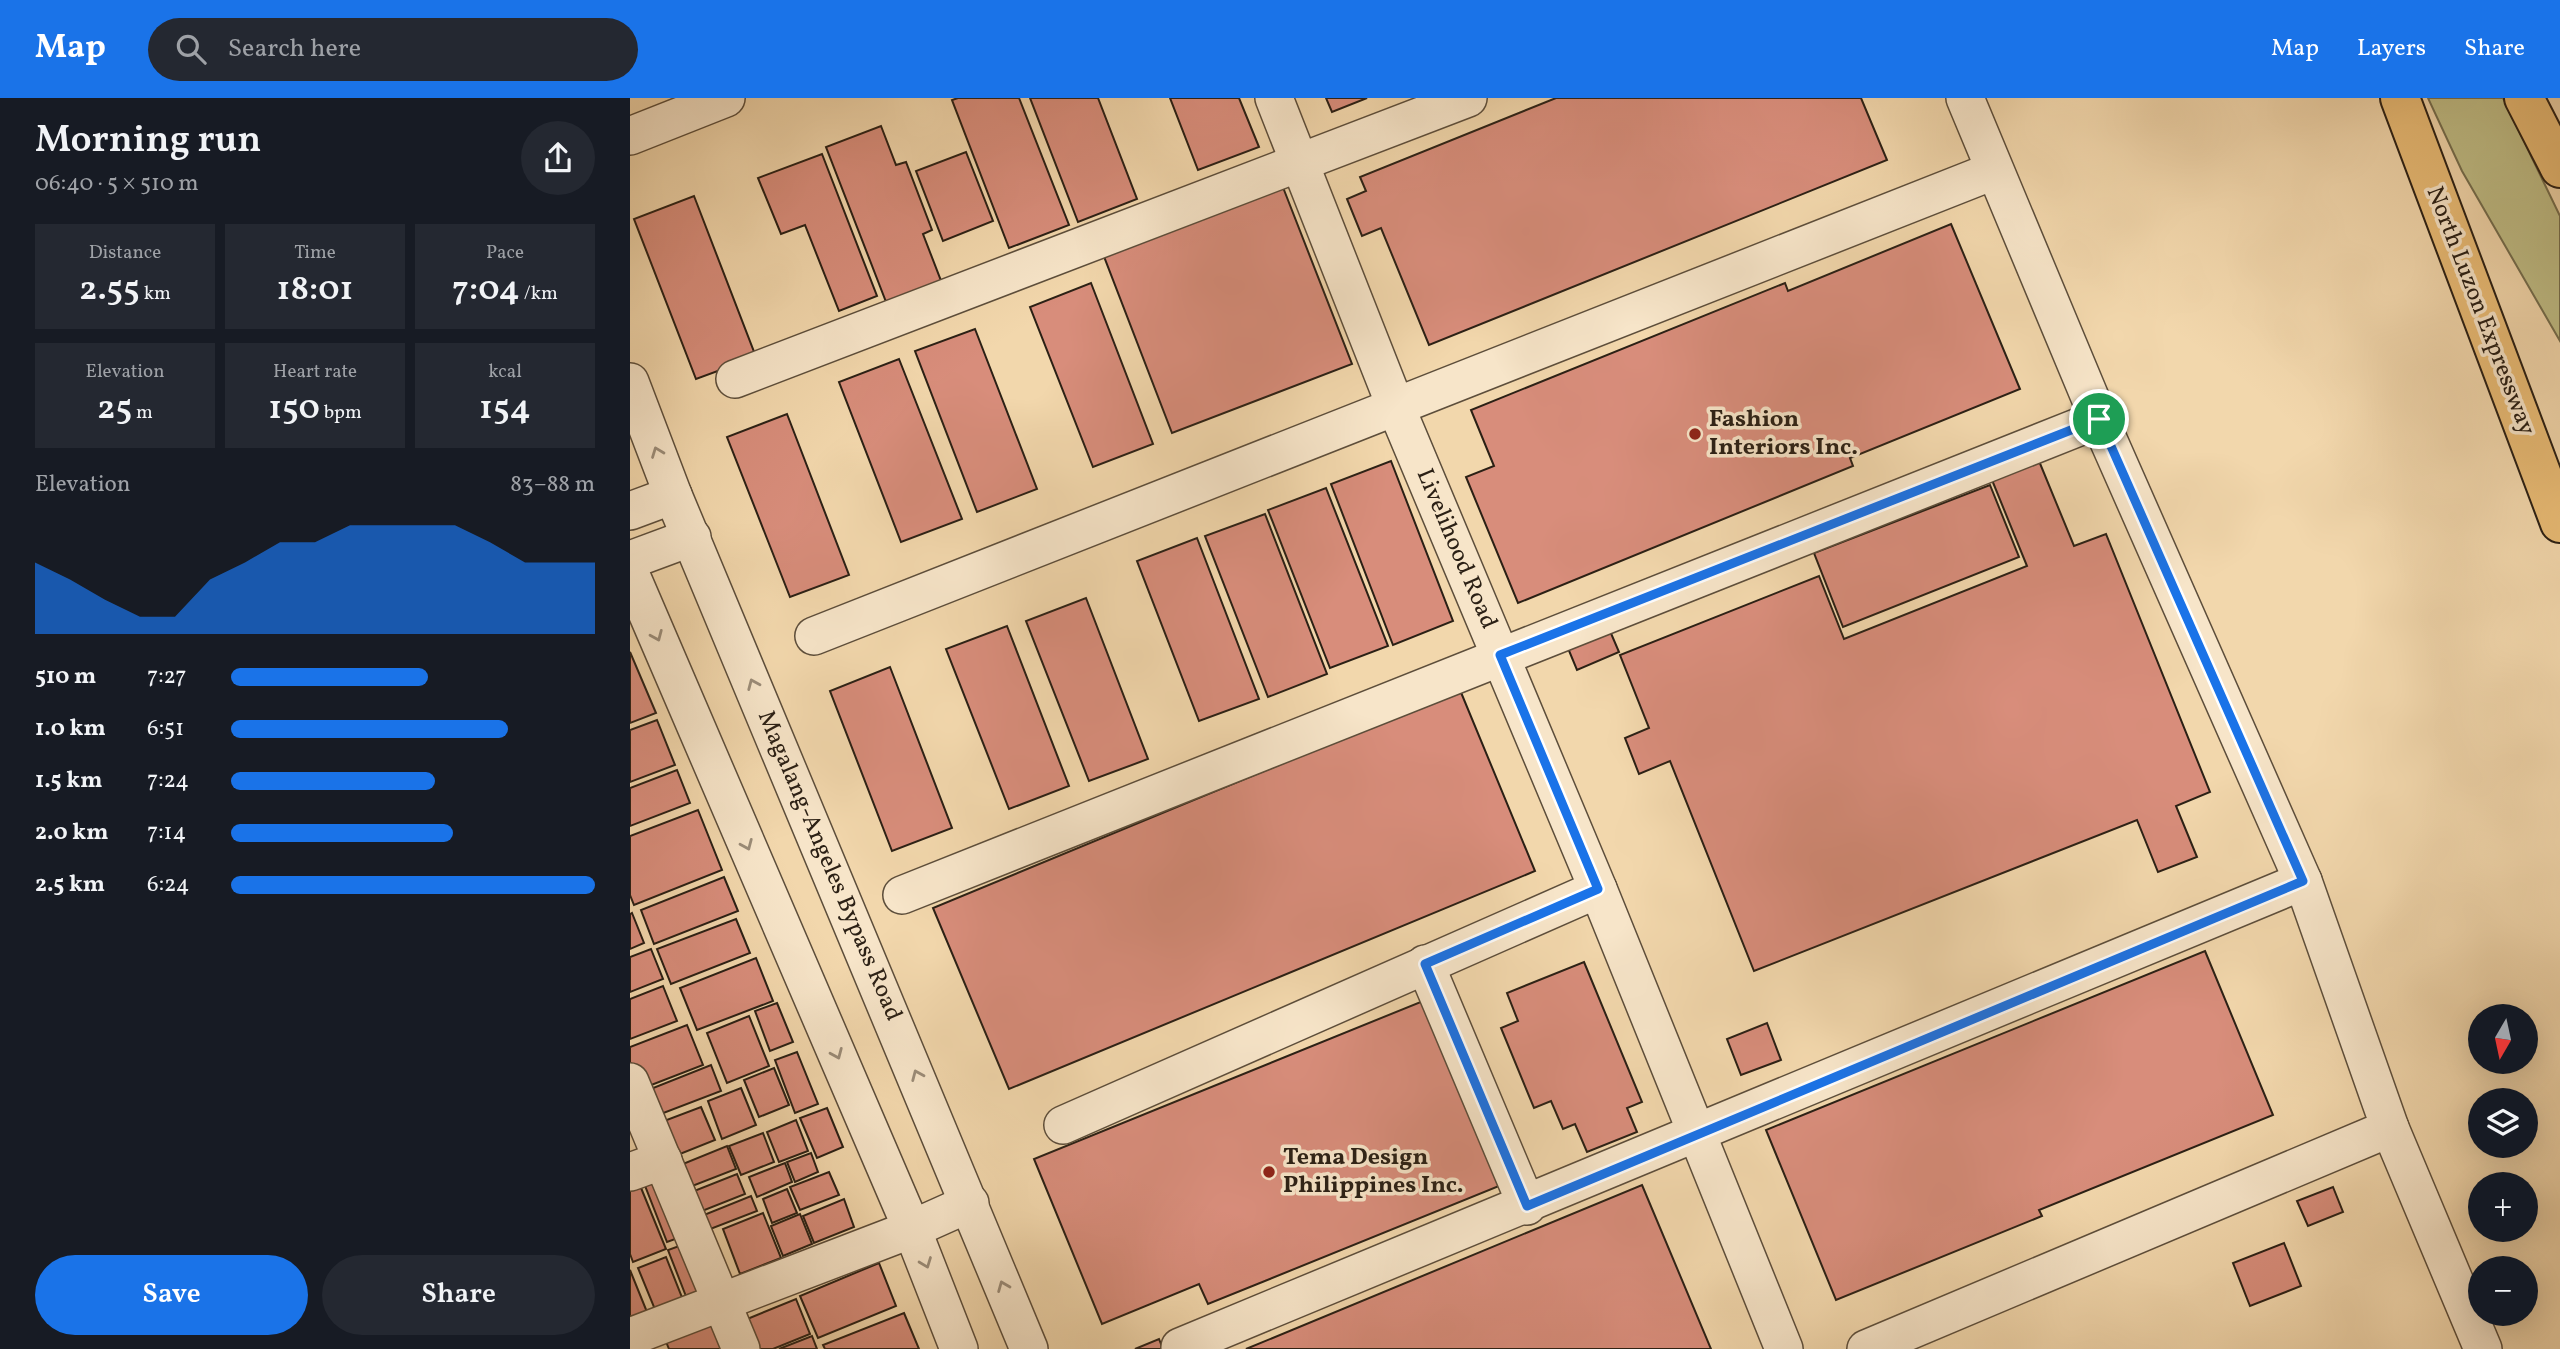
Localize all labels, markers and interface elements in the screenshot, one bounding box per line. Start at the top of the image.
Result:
search box [148,18,638,81]
text: Map [35,26,106,72]
icon: search [172,30,210,68]
text: Search here [228,31,361,67]
text: Map [2271,32,2319,66]
text: Layers [2357,32,2426,66]
text: Share [2464,32,2525,66]
text: Morning run [35,115,261,168]
button: share [521,121,595,195]
text: 06:40 · 5 × 510 m [35,168,199,200]
street label: North Luzon Expressway [2417,182,2543,440]
text: Distance [89,240,161,266]
text: Time [294,240,336,266]
text: Pace [486,240,524,266]
text: 2.55 [79,266,140,314]
text: 18:01 [277,266,353,314]
text: 7:04 [452,266,520,314]
text: km [140,281,171,307]
text: /km [520,281,558,307]
text: Elevation [86,359,164,385]
text: Heart rate [273,359,357,385]
text: kcal [488,359,522,385]
text: 25 [97,385,132,433]
text: 150 [268,385,320,433]
text: 154 [479,385,531,433]
pin [2069,389,2129,449]
text: m [132,400,153,426]
text: bpm [320,400,362,426]
icon: arrive [2080,400,2118,438]
place label: Fashion Interiors Inc. [1709,403,1858,465]
marker: Fashion Interiors Inc. [1687,426,1703,442]
one-way arrow [651,446,665,458]
street label: Livelihood Road [1407,464,1505,634]
text: Elevation [35,469,131,501]
text: 83–88 m [510,469,595,501]
one-way arrow [649,629,663,641]
text: 510 m [35,661,96,693]
text: 7:27 [147,661,187,693]
one-way arrow [748,679,762,691]
street label: Magalang-Angeles Bypass Road [748,705,910,1027]
text: 1.0 km [35,713,106,745]
text: 6:51 [147,713,184,745]
text: 1.5 km [35,765,102,797]
text: 7:24 [147,765,189,797]
text: 2.0 km [35,817,108,849]
text: 7:14 [147,817,186,849]
one-way arrow [739,837,753,850]
text: 2.5 km [35,869,105,901]
text: 6:24 [147,869,189,901]
north arrow [2468,1004,2538,1074]
map controls [2468,1004,2538,1326]
one-way arrow [829,1046,843,1059]
one-way arrow [911,1070,925,1082]
button: layers [2468,1088,2538,1158]
place label: Tema Design Philippines Inc. [1283,1141,1464,1203]
marker: Tema Design Philippines Inc. [1261,1164,1277,1180]
button: + [2468,1172,2538,1242]
button: Save [35,1255,308,1335]
button: Share [322,1255,595,1335]
button: − [2468,1256,2538,1326]
one-way arrow [917,1257,931,1269]
one-way arrow [998,1280,1012,1292]

